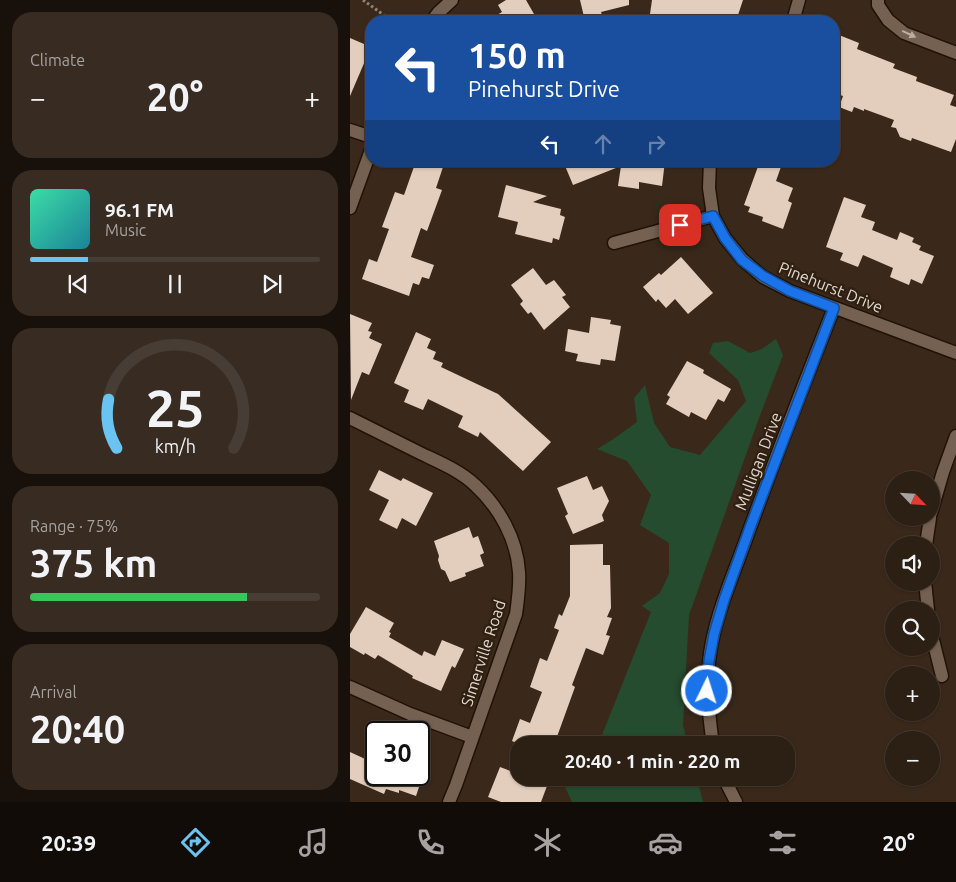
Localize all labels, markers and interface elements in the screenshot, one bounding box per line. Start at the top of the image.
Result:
one-way arrow [902,30,916,38]
icon: left [385,35,450,100]
text: 150 m [468,35,566,75]
text: Climate [30,51,85,69]
text: 20° [147,76,203,118]
text: Pinehurst Drive [468,76,620,101]
text: − [30,82,46,113]
text: + [304,82,320,113]
icon: left [536,130,564,158]
icon: ahead [589,130,617,158]
icon: right [642,130,670,158]
text: 96.1 FM [105,199,174,221]
pin [659,204,701,246]
icon: arrive [666,211,694,239]
text: Music [105,221,146,239]
street label: Pinehurst Drive [776,258,886,316]
icon: previous [64,270,92,298]
icon: pause [161,270,189,298]
icon: next [258,270,286,298]
text: 25 [146,379,204,437]
street label: Mulligan Drive [731,410,785,512]
text: km/h [154,436,196,456]
north arrow [885,471,940,526]
map controls [885,471,940,786]
text: Range · 75% [30,517,118,535]
button: sound [885,536,940,591]
text: 375 km [30,542,157,584]
street label: Simerville Road [457,598,509,708]
button: search [885,601,940,656]
position arrow [680,664,732,716]
button: + [885,666,940,721]
text: Arrival [30,683,77,701]
text: 20:40 [30,708,125,750]
speed limit sign: 30 [365,721,430,786]
button: − [885,731,940,786]
text: 20:40 · 1 min · 220 m [565,750,740,772]
icon: directions [178,825,213,860]
icon: music [296,825,331,860]
icon: phone [413,825,448,860]
icon: climate [530,825,565,860]
icon: car [648,825,683,860]
icon: filters [765,825,800,860]
text: 20:39 [41,830,96,855]
text: 20° [882,830,915,855]

